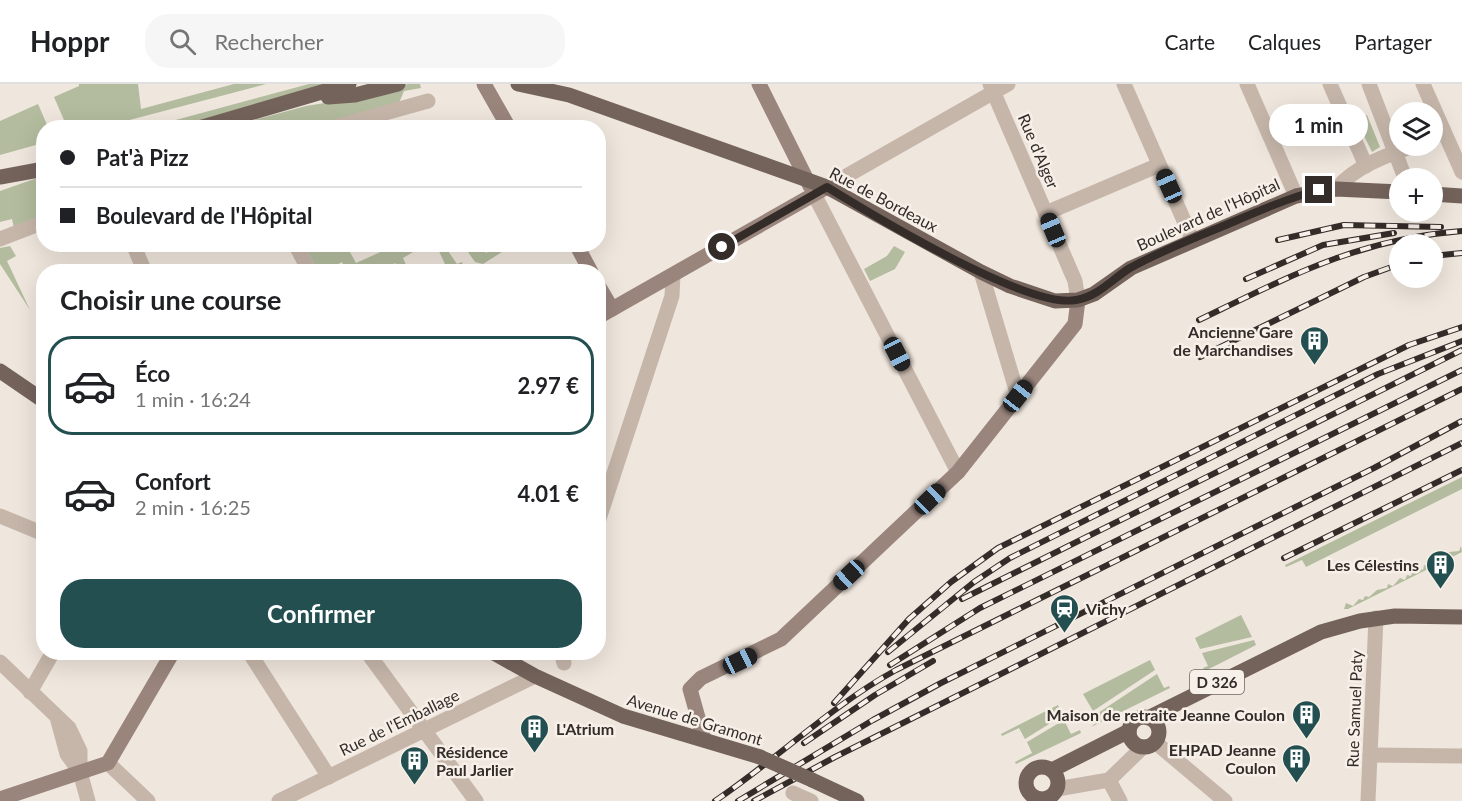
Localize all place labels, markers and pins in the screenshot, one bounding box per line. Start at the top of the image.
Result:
place label: Ancienne Gare de Marchandises [1173,322,1293,359]
building icon: Ancienne Gare de Marchandises [1298,324,1330,366]
building icon: Les Célestins [1424,548,1456,590]
place label: Les Célestins [1327,555,1419,574]
station icon: Vichy [1049,592,1081,634]
place label: Vichy [1085,599,1127,618]
building icon: Maison de retraite Jeanne Coulon [1290,698,1322,740]
place label: Maison de retraite Jeanne Coulon [1047,705,1285,724]
building icon: L'Atrium [519,712,551,754]
place label: L'Atrium [556,719,614,738]
place label: EHPAD Jeanne Coulon [1169,740,1276,777]
place label: Résidence Paul Jarlier [436,742,513,779]
building icon: EHPAD Jeanne Coulon [1281,742,1313,784]
building icon: Résidence Paul Jarlier [399,744,431,786]

